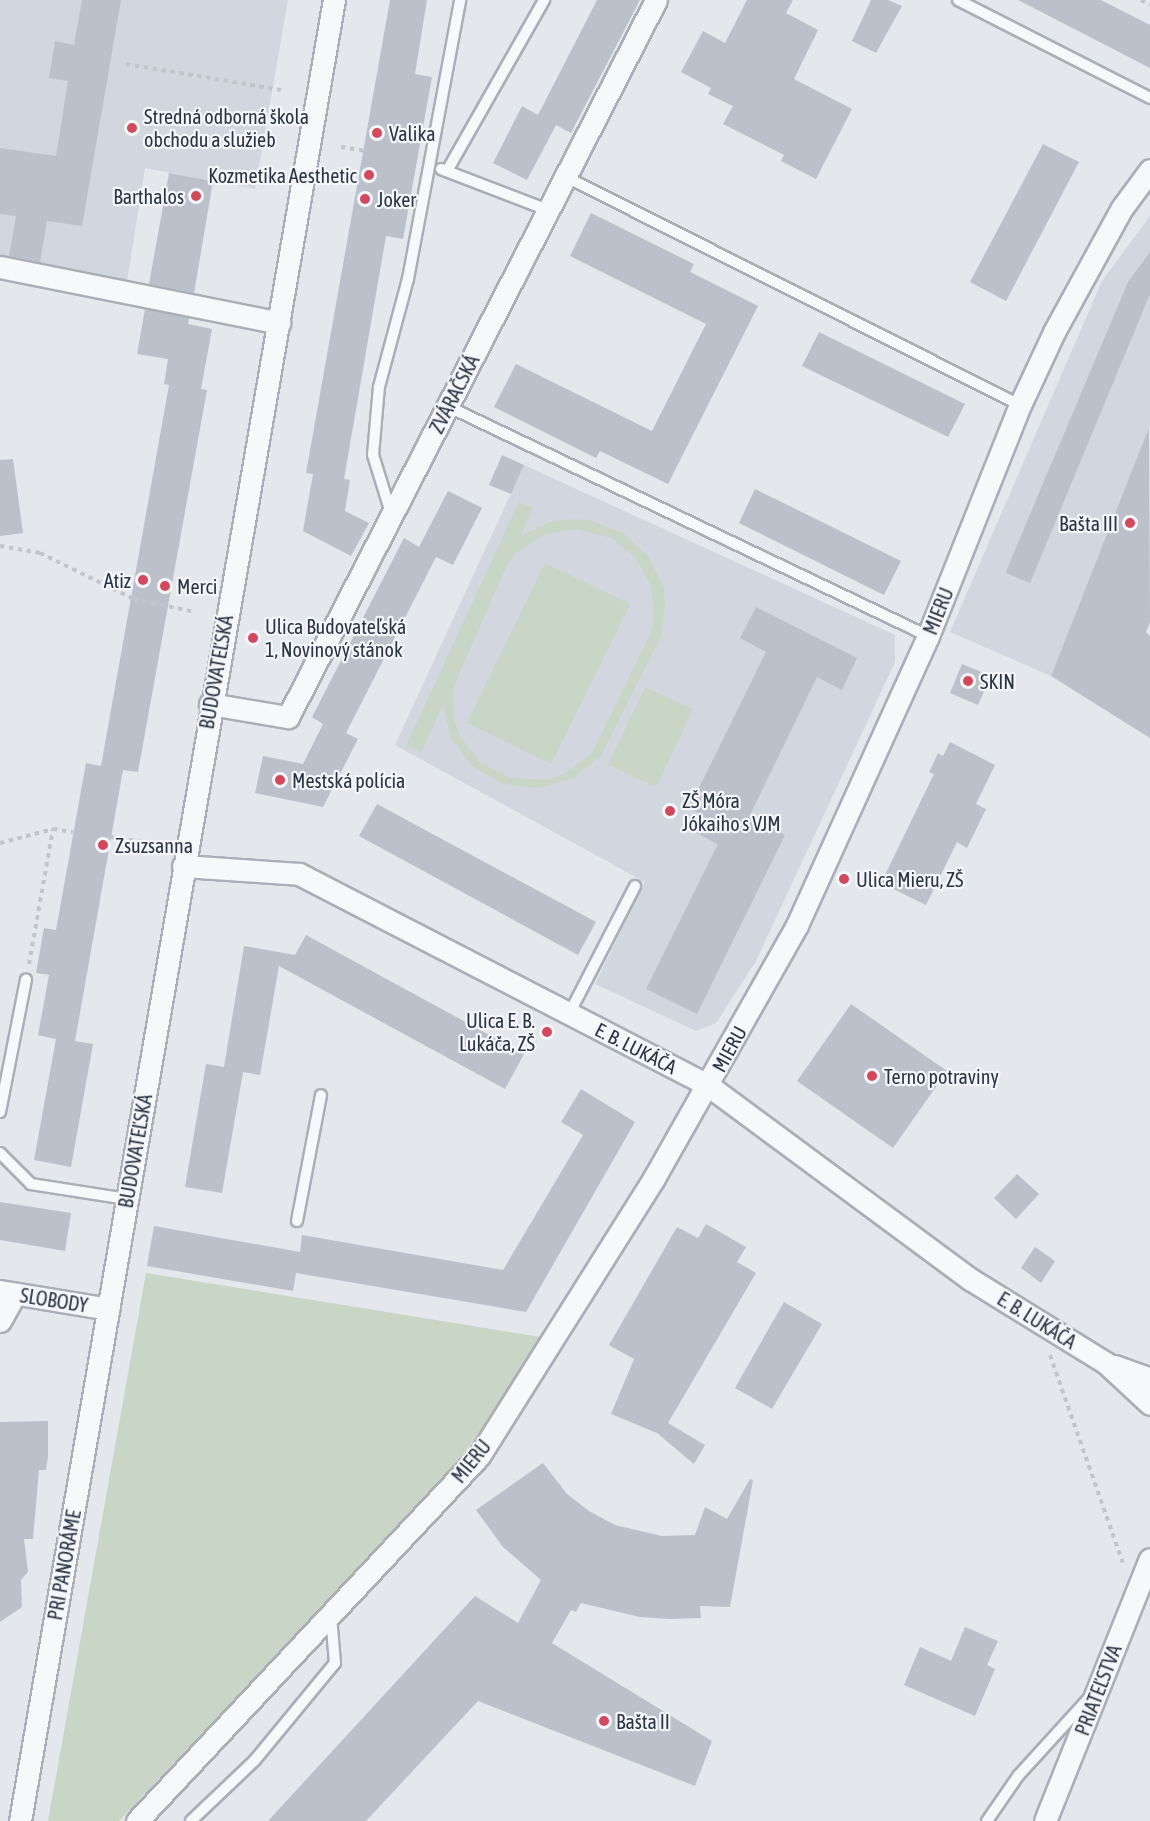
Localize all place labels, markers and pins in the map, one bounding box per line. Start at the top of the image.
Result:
place label: Stredná odborná škola obchodu a služieb [144,104,309,151]
marker: Stredná odborná škola obchodu a služieb [125,121,139,135]
place label: Valika [389,121,435,145]
marker: Valika [370,126,384,140]
place label: Kozmetika Aesthetic [208,163,357,187]
marker: Kozmetika Aesthetic [362,168,376,182]
place label: Barthalos [113,184,184,208]
place label: Joker [377,187,416,211]
marker: Barthalos [189,189,203,203]
marker: Joker [358,192,372,206]
place label: Bašta III [1059,511,1118,535]
marker: Bašta III [1123,516,1137,530]
place label: Atiz [104,568,131,592]
marker: Atiz [136,573,150,587]
place label: Merci [177,574,217,598]
marker: Merci [158,579,172,593]
place label: Ulica Budovateľská 1, Novinový stánok [265,614,406,661]
marker: Ulica Budovateľská 1, Novinový stánok [246,631,260,645]
place label: SKIN [980,669,1015,693]
marker: SKIN [961,674,975,688]
place label: Mestská polícia [292,768,405,792]
marker: Mestská polícia [273,773,287,787]
place label: ZŠ Móra Jókaiho s VJM [682,788,781,835]
marker: ZŠ Móra Jókaiho s VJM [663,804,677,818]
place label: Zsuzsanna [115,833,193,857]
marker: Zsuzsanna [96,838,110,852]
place label: Ulica Mieru, ZŠ [856,867,963,891]
marker: Ulica Mieru, ZŠ [837,872,851,886]
place label: Ulica E. B. Lukáča, ZŠ [459,1008,535,1055]
marker: Ulica E. B. Lukáča, ZŠ [540,1025,554,1039]
place label: Terno potraviny [884,1064,999,1088]
marker: Terno potraviny [865,1069,879,1083]
place label: Bašta II [616,1709,670,1733]
marker: Bašta II [597,1714,611,1728]

